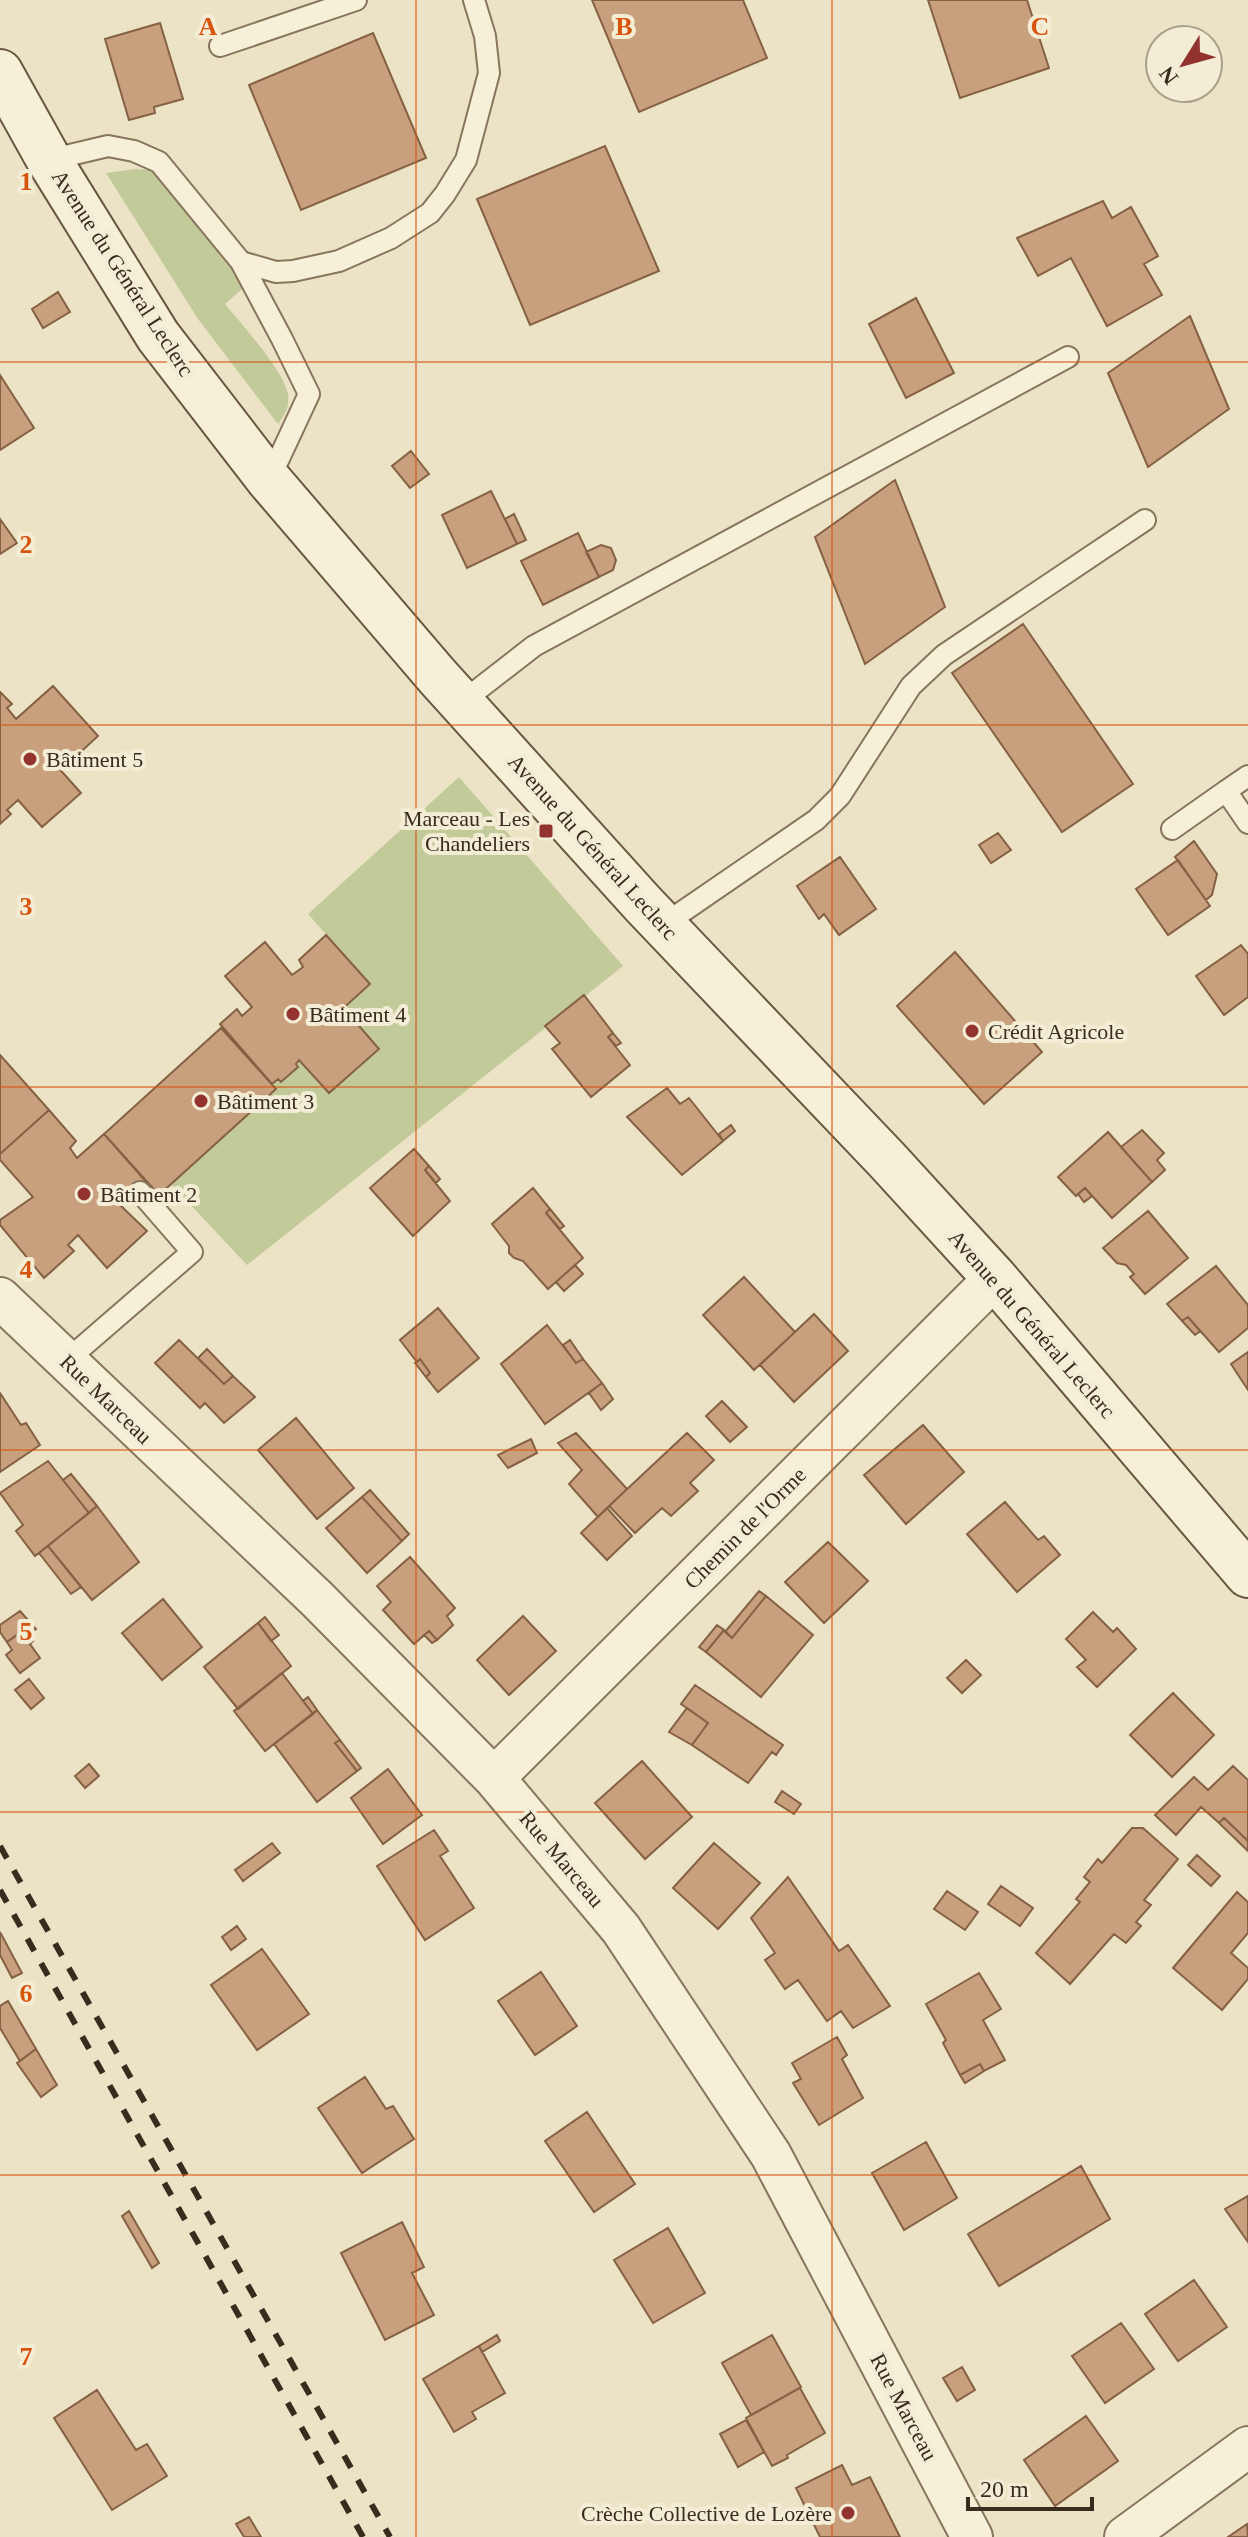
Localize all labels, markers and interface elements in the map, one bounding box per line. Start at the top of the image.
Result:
text: A [199,12,218,41]
text: B [615,12,633,41]
text: C [1031,12,1049,41]
north arrow [1144,24,1224,104]
text: N [1154,62,1183,90]
street label: Avenue du Général Leclerc [47,165,199,381]
text: 1 [20,167,33,196]
text: 2 [20,530,33,559]
place label: Bâtiment 5 [46,747,143,772]
street label: Avenue du Général Leclerc [503,749,683,945]
marker: Bâtiment 5 [21,750,39,768]
place label: Marceau - Les Chandeliers [403,806,530,856]
marker: Marceau - Les Chandeliers [537,822,555,840]
text: 3 [20,892,33,921]
place label: Bâtiment 4 [309,1002,406,1027]
marker: Bâtiment 4 [284,1005,302,1023]
place label: Crédit Agricole [988,1019,1124,1044]
marker: Crédit Agricole [963,1022,981,1040]
place label: Bâtiment 3 [217,1089,314,1114]
marker: Bâtiment 3 [192,1092,210,1110]
place label: Bâtiment 2 [100,1182,197,1207]
marker: Bâtiment 2 [75,1185,93,1203]
street label: Avenue du Général Leclerc [944,1225,1121,1423]
text: 4 [20,1255,33,1284]
street label: Rue Marceau [55,1349,157,1449]
street label: Chemin de l'Orme [679,1462,811,1594]
text: 5 [20,1617,33,1646]
street label: Rue Marceau [515,1806,609,1912]
text: 6 [20,1979,33,2008]
text: 7 [20,2342,33,2371]
street label: Rue Marceau [865,2349,943,2465]
scale bar [968,2461,1092,2511]
text: 20 m [980,2476,1029,2502]
place label: Crèche Collective de Lozère [581,2501,832,2526]
marker: Crèche Collective de Lozère [839,2504,857,2522]

